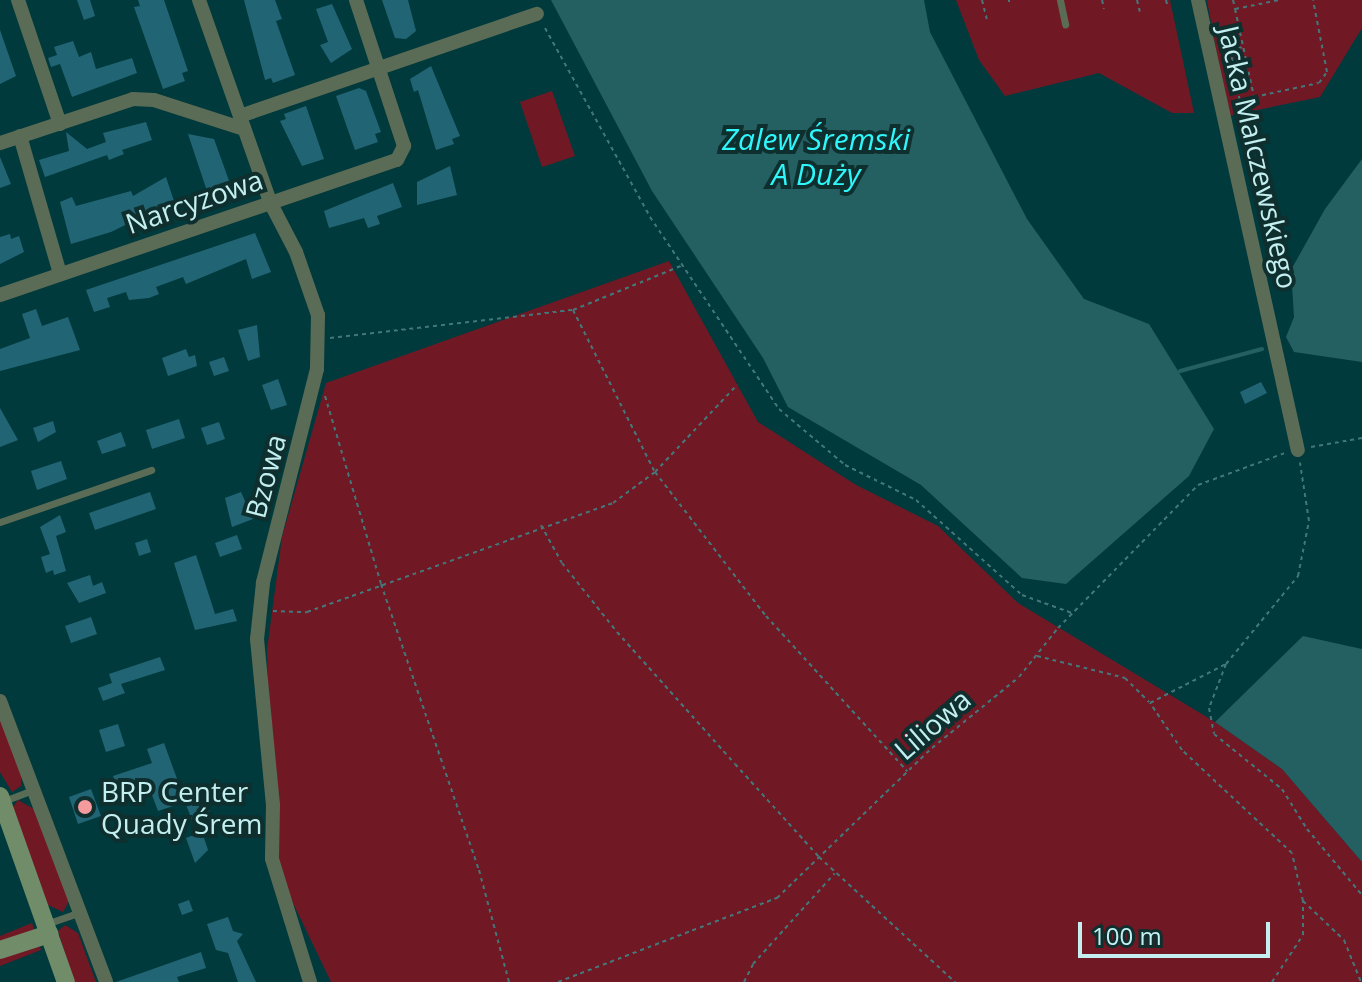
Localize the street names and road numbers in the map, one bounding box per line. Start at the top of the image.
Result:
street label: Jacka Malczewskiego [1212,22,1306,292]
street label: Narcyzowa [121,162,267,240]
street label: Bzowa [238,430,292,522]
street label: Liliowa [887,682,977,766]

